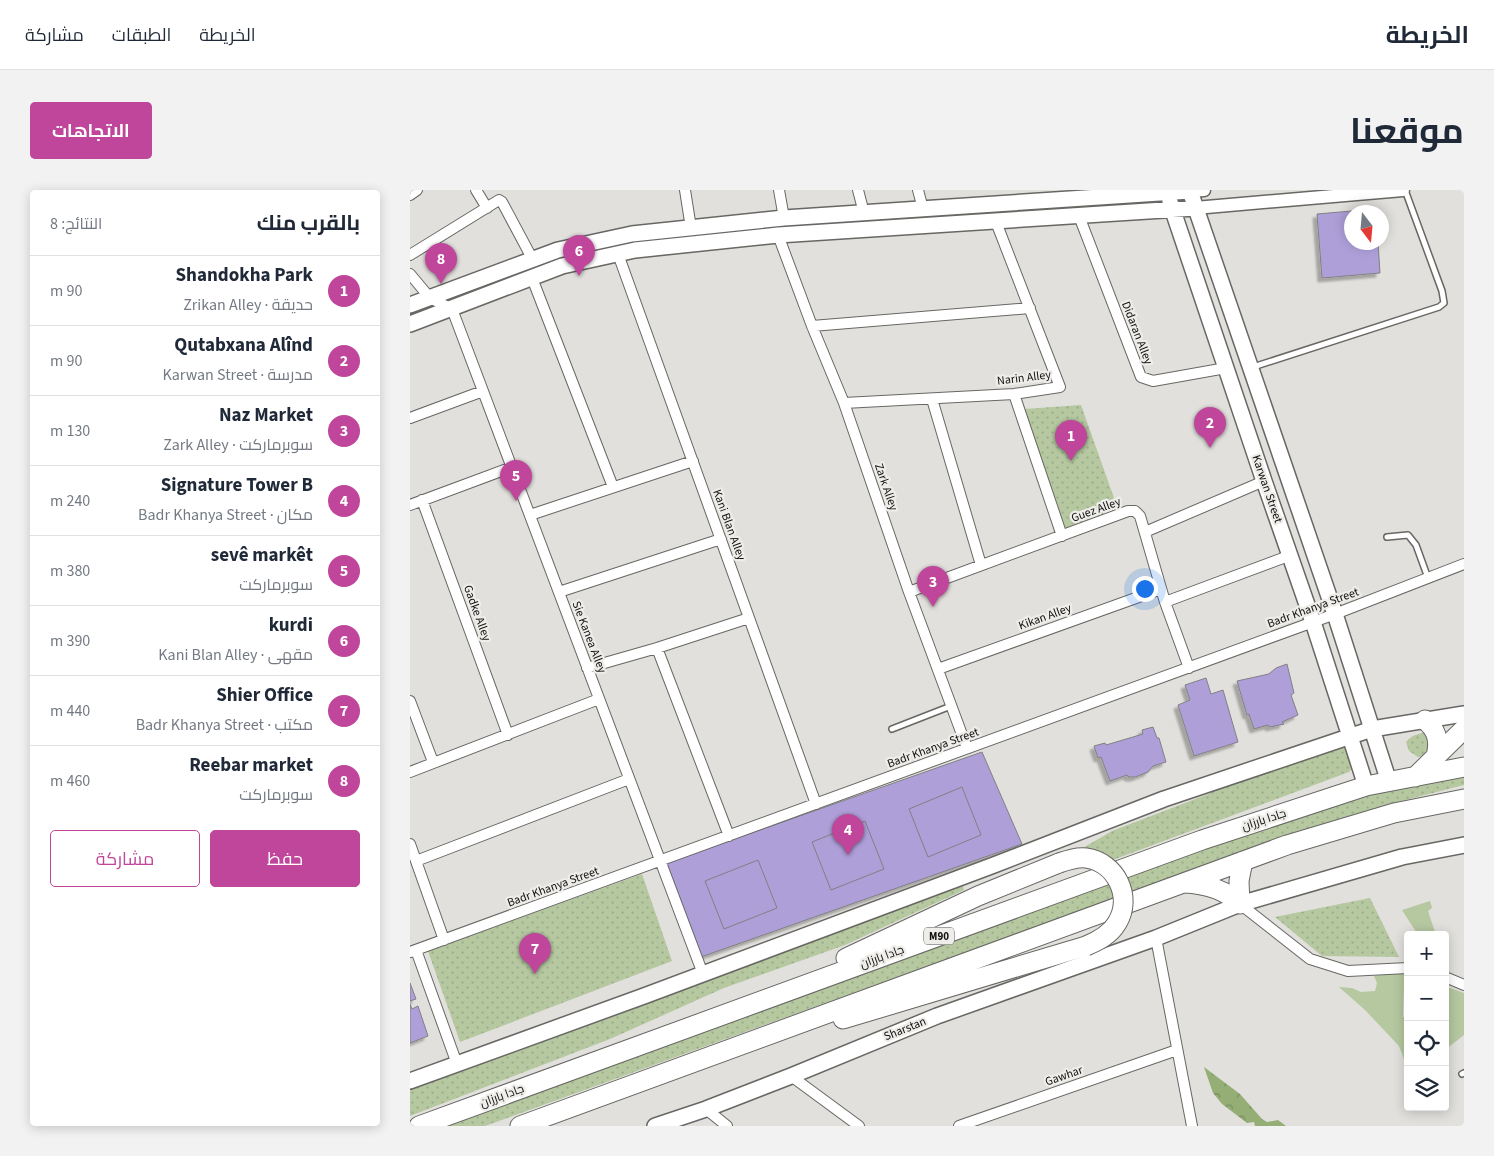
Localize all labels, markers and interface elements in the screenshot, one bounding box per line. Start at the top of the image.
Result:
text: الخريطة [1386,18,1469,53]
text: مشاركة [25,23,84,48]
text: الطبقات [112,23,171,48]
text: الخريطة [199,23,256,48]
button: الاتجاهات [30,102,152,159]
text: موقعنا [1350,107,1464,157]
north arrow [1344,205,1389,250]
text: بالقرب منك [257,208,360,238]
text: النتائج: 8 [50,213,102,235]
pin: 6 [563,235,595,276]
pin: 8 [425,243,457,284]
text: Shandokha Park [176,262,313,289]
text: 90 m [50,280,82,302]
text: 1 [340,280,348,302]
text: حديقة · Zrikan Alley [183,294,313,316]
street label: Didaran Alley [1117,299,1157,367]
text: Qutabxana Alînd [174,332,313,359]
text: 90 m [50,350,82,372]
text: 2 [340,350,348,372]
text: مدرسة · Karwan Street [162,364,313,386]
street label: Narin Alley [996,366,1052,390]
text: Naz Market [219,402,313,429]
pin: 2 [1194,407,1226,448]
text: 130 m [50,420,90,442]
text: 3 [340,420,348,442]
pin: 1 [1055,420,1087,461]
text: سوبرماركت · Zark Alley [163,434,313,456]
street label: Karwan Street [1247,453,1287,525]
pin: 5 [500,460,532,501]
street label: Zark Alley [870,461,902,513]
text: Signature Tower B [161,472,313,499]
street label: Kani Blan Alley [708,487,750,563]
text: 240 m [50,490,90,512]
text: 4 [340,490,348,512]
street label: Guez Alley [1069,493,1124,527]
text: مكان · Badr Khanya Street [138,504,313,526]
text: sevê markêt [211,542,313,569]
text: 380 m [50,560,90,582]
text: 5 [340,560,348,582]
pin: 3 [917,566,949,607]
text: سوبرماركت [239,574,313,596]
your location [1132,576,1158,602]
street label: Gadke Alley [459,583,495,644]
street label: Badr Khanya Street [1265,584,1361,632]
street label: Sie Kanea Alley [567,599,611,676]
street label: Kikan Alley [1016,599,1074,634]
text: kurdi [269,612,313,639]
text: 390 m [50,630,90,652]
text: 6 [340,630,348,652]
text: مقهى · Kani Blan Alley [158,644,313,666]
text: Shier Office [216,682,313,709]
text: 440 m [50,700,90,722]
text: 7 [340,700,348,722]
text: مكتب · Badr Khanya Street [136,714,313,736]
street label: Badr Khanya Street [885,724,981,772]
text: Reebar market [189,752,313,779]
text: 460 m [50,770,90,792]
text: 8 [340,770,348,792]
text: سوبرماركت [239,784,313,806]
street label: جادا بارزان [1240,805,1288,835]
pin: 4 [832,814,864,855]
button: مشاركة [50,830,200,887]
button: حفظ [210,830,360,887]
street label: Badr Khanya Street [505,863,601,911]
road number: M90 [924,928,954,944]
map controls [1404,931,1449,1111]
button: + [1404,931,1449,976]
pin: 7 [519,933,551,974]
street label: جادا بارزان [858,941,906,973]
button: − [1404,976,1449,1021]
street label: Sharstan [881,1013,929,1045]
button: locate [1404,1021,1449,1066]
street label: Gawhar [1043,1061,1086,1090]
button: layers [1404,1066,1449,1111]
street label: جادا بارزان [478,1080,526,1112]

